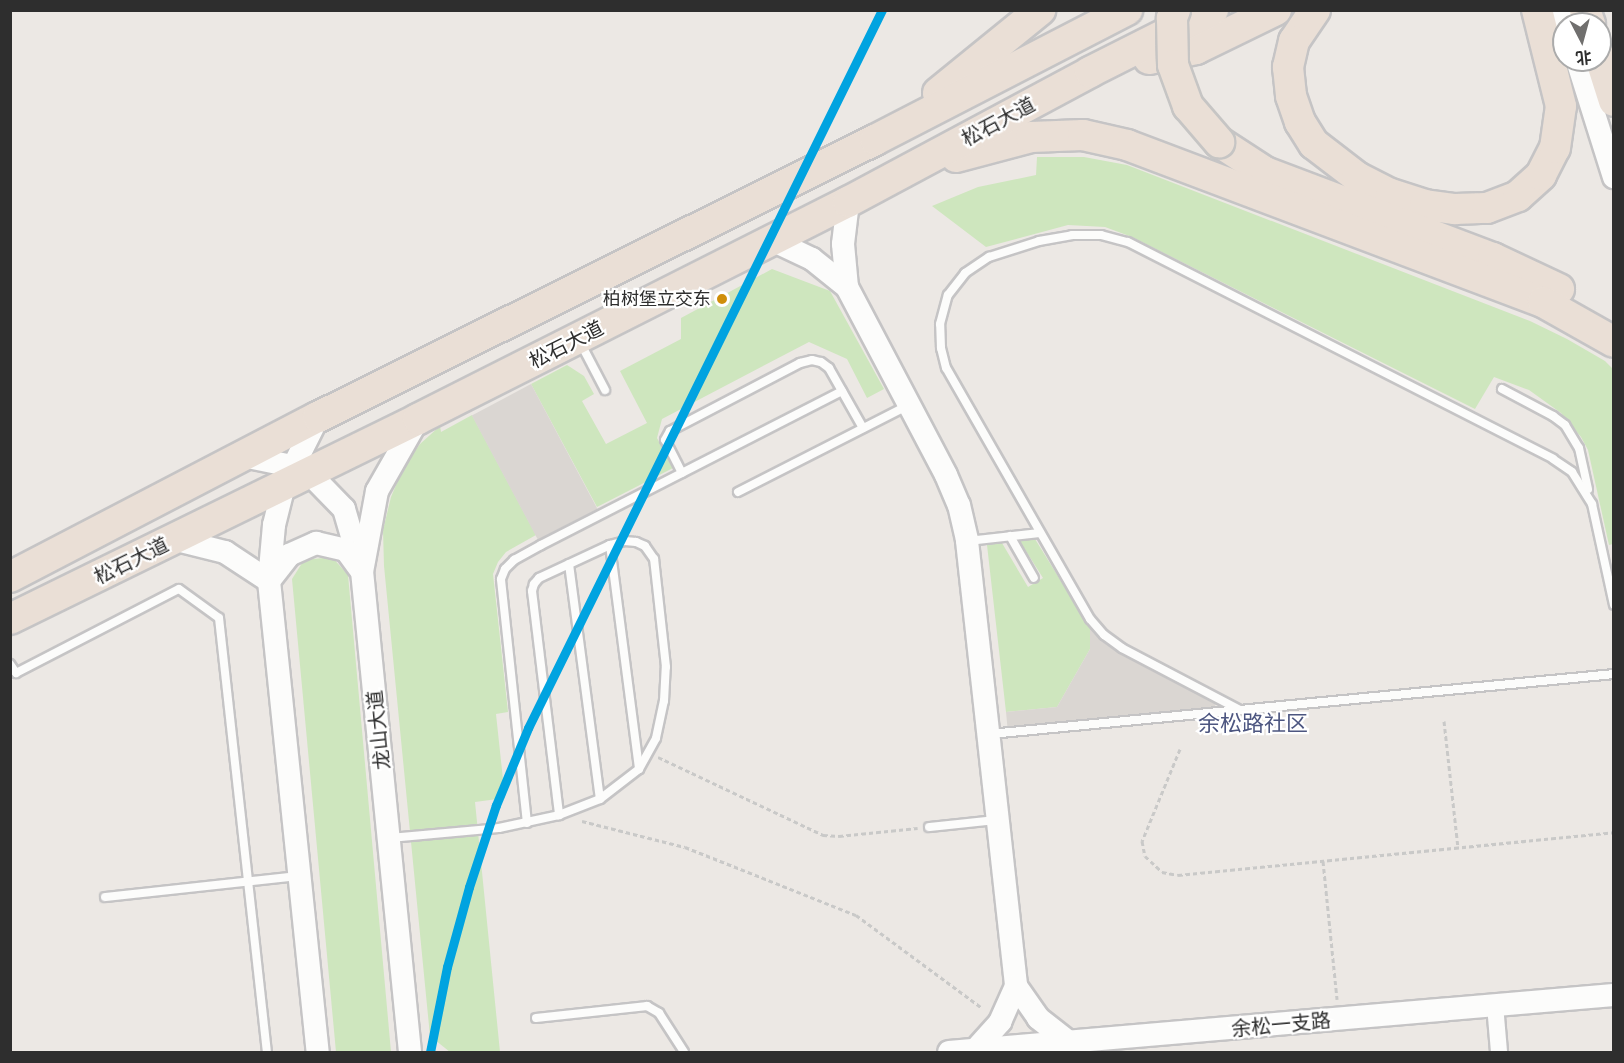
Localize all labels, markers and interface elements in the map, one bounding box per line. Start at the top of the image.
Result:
north arrow [1552,12,1612,72]
text: 北 [1575,47,1593,69]
street label: 松石大道 [957,92,1039,150]
place label: 柏树堡立交东 [603,288,711,310]
marker: 柏树堡立交东 [716,293,728,305]
street label: 松石大道 [525,315,607,373]
street label: 松石大道 [90,532,172,588]
street label: 龙山大道 [362,689,394,771]
district label: 余松路社区 [1198,711,1308,737]
street label: 余松一支路 [1230,1008,1332,1040]

